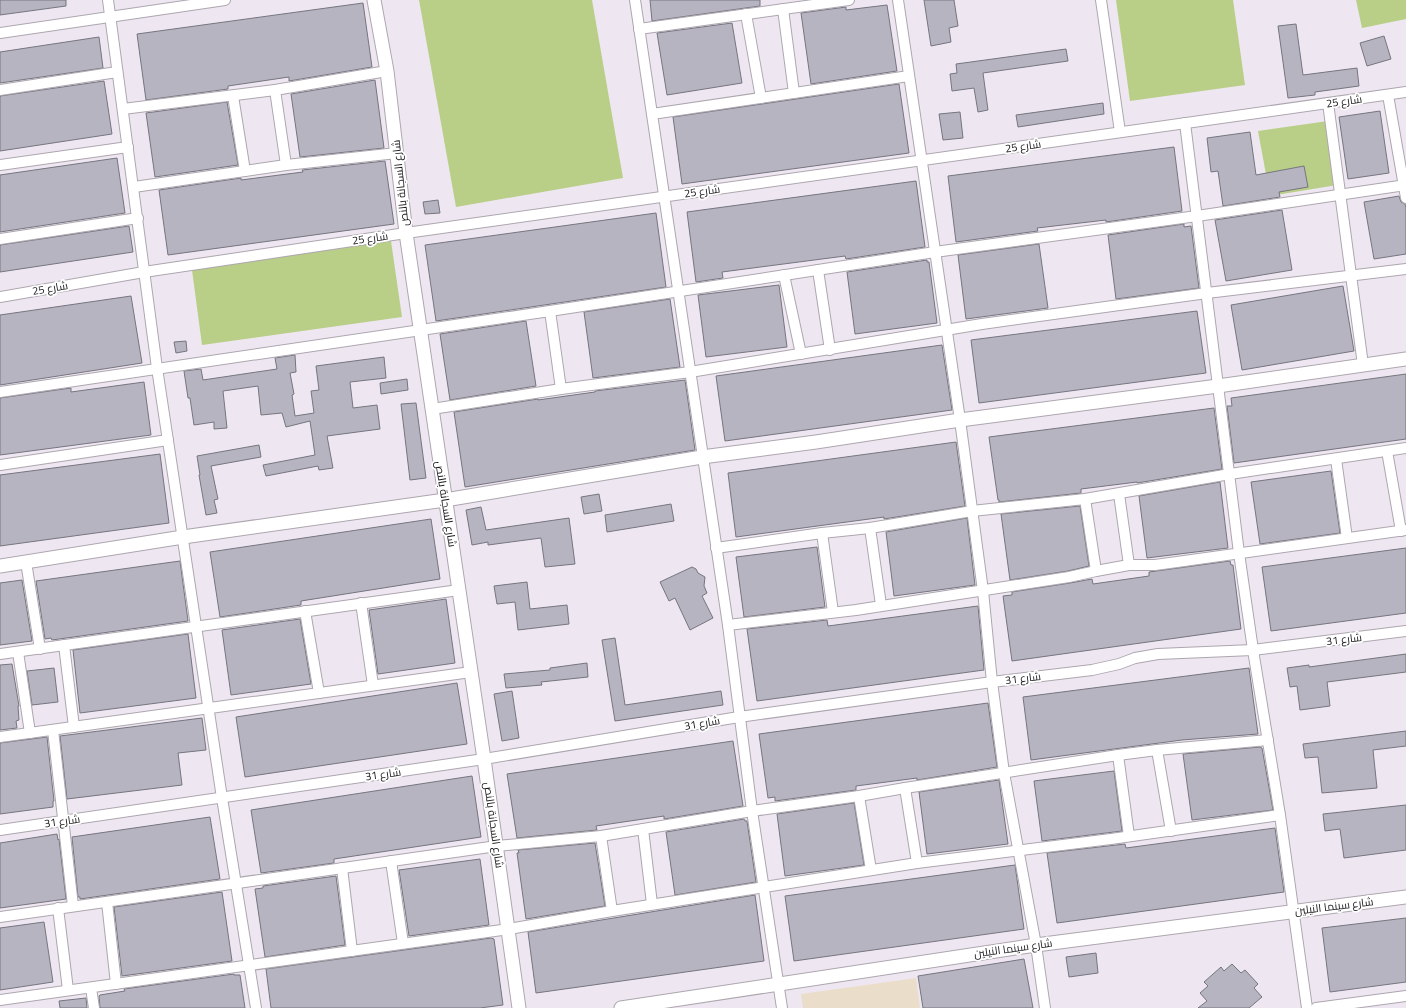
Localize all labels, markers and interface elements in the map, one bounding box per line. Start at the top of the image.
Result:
street label: شارع 25 [1325,89,1363,113]
street label: شارع 25 [1004,134,1042,158]
street label: شارع السجانة بالنص [386,139,414,227]
street label: شارع 25 [683,179,721,203]
street label: شارع 25 [351,226,389,250]
street label: شارع 25 [31,275,69,301]
street label: شارع السجانة بالنص [429,460,463,548]
street label: شارع 31 [1325,627,1363,651]
street label: شارع 31 [1004,666,1042,690]
street label: شارع 31 [683,710,721,736]
street label: شارع 31 [364,762,402,786]
street label: شارع السجانة بالنص [478,781,510,869]
street label: شارع 31 [43,809,81,833]
street label: شارع سينما النيلين [1294,891,1374,921]
street label: شارع سينما النيلين [972,933,1054,963]

